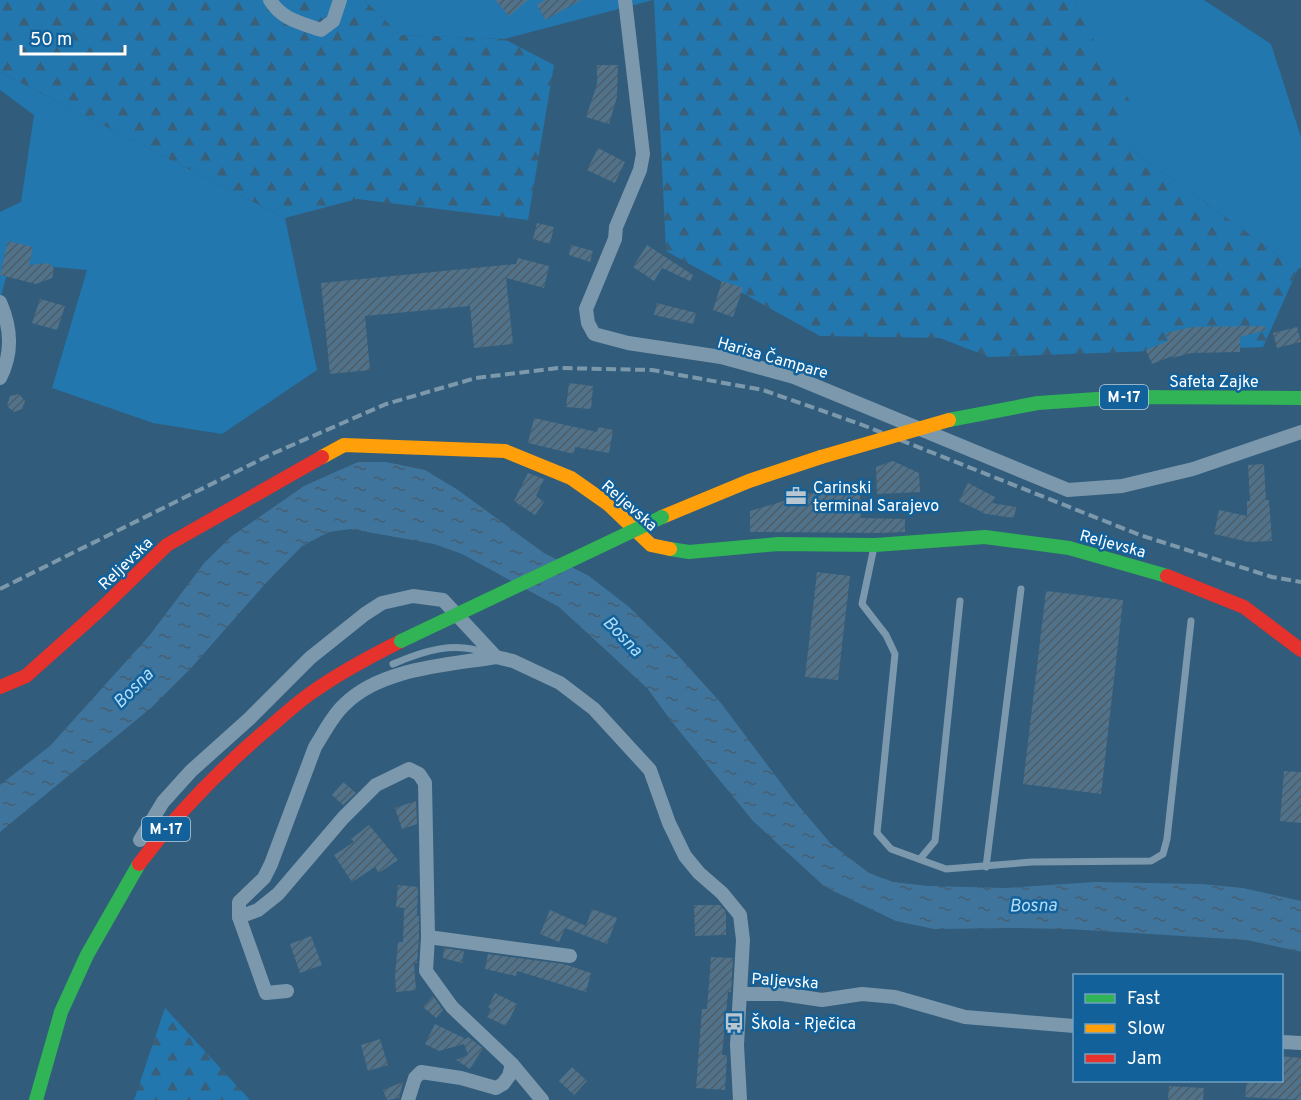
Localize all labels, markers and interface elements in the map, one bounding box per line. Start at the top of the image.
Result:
scale bar [21,18,124,56]
text: 50 m [30,29,72,52]
street label: Harisa Čampare [715,332,831,384]
street label: Safeta Zajke [1169,373,1259,393]
road number: M-17 [1100,385,1148,409]
street label: Reljevska [597,477,661,536]
place label: Carinski terminal Sarajevo [813,479,939,517]
office icon: Carinski terminal Sarajevo [784,484,808,508]
street label: Reljevska [1077,527,1148,563]
street label: Reljevska [95,534,158,595]
water label: Bosna [597,612,647,663]
water label: Bosna [109,663,160,714]
road number: M-17 [142,817,190,841]
water label: Bosna [1009,895,1058,918]
street label: Paljevska [751,970,819,994]
legend [1073,974,1283,1082]
text: Fast [1127,988,1160,1011]
bus stop icon: Škola - Rječica [722,1011,746,1035]
place label: Škola - Rječica [751,1013,856,1035]
text: Slow [1127,1018,1165,1041]
text: Jam [1127,1048,1162,1071]

